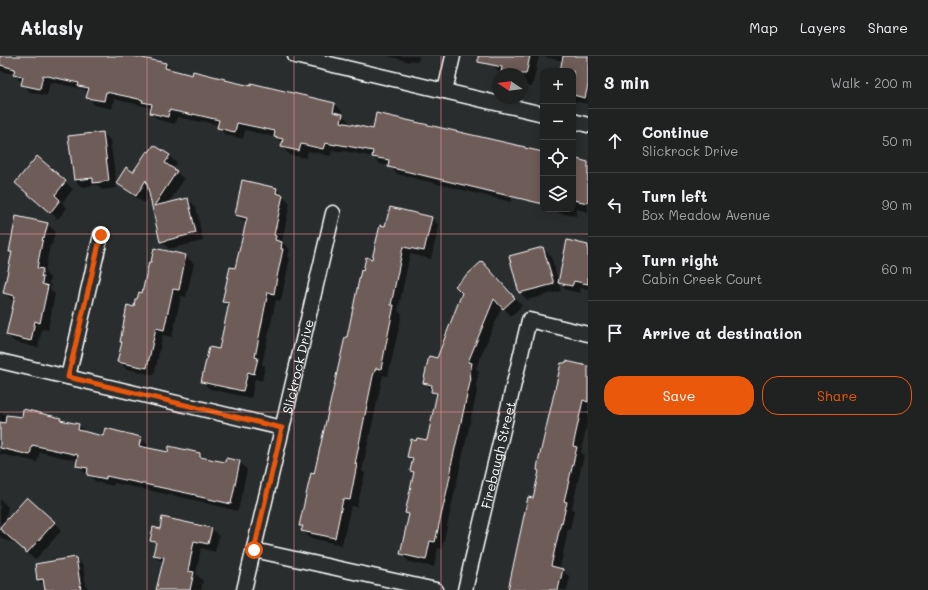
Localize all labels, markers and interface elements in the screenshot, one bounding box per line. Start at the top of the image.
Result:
text: Atlasly [20,15,83,40]
text: Map [749,18,778,37]
text: Layers [800,18,846,37]
text: Share [868,18,908,37]
north arrow [492,68,528,104]
map controls [540,68,576,212]
button: + [540,68,576,104]
text: 3 min [604,71,649,93]
text: Walk · 200 m [831,74,912,91]
button: − [540,104,576,140]
text: Continue [642,122,709,142]
icon: ahead [604,130,626,152]
text: 50 m [882,132,912,149]
button: locate [540,140,576,176]
text: Slickrock Drive [642,142,738,159]
button: layers [540,176,576,212]
text: Turn left [642,186,707,206]
icon: left [604,194,626,216]
text: 90 m [882,196,912,213]
text: Box Meadow Avenue [642,206,770,223]
route end [92,226,110,244]
text: Turn right [642,250,719,270]
icon: right [604,258,626,280]
text: 60 m [882,260,912,277]
text: Cabin Creek Court [642,270,762,287]
street label: Slickrock Drive [277,317,316,415]
icon: arrive [604,322,626,344]
text: Arrive at destination [642,323,802,343]
button: Save [604,376,754,415]
button: Share [762,376,912,415]
street label: Firebaugh Street [476,399,518,510]
route start [245,541,263,559]

